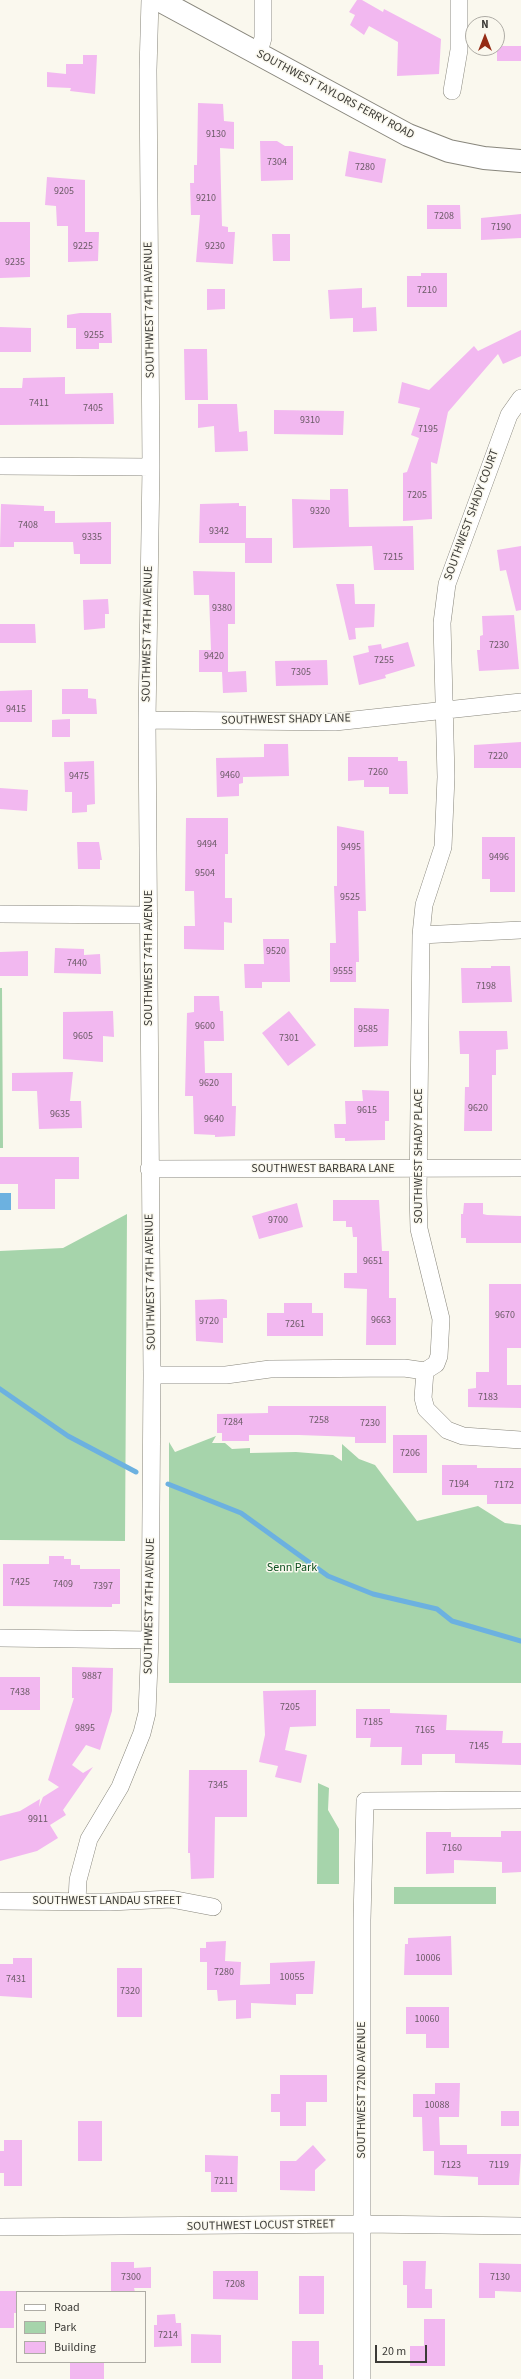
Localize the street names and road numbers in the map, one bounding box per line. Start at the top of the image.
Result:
street label: SOUTHWEST TAYLORS FERRY ROAD [254,47,416,143]
street label: SOUTHWEST 74TH AVENUE [142,242,158,378]
street label: SOUTHWEST SHADY COURT [442,447,502,583]
street label: SOUTHWEST 74TH AVENUE [140,566,156,702]
street label: SOUTHWEST SHADY LANE [221,712,351,728]
street label: SOUTHWEST 74TH AVENUE [142,890,156,1026]
street label: SOUTHWEST SHADY PLACE [412,1088,426,1224]
street label: SOUTHWEST BARBARA LANE [251,1162,395,1176]
street label: SOUTHWEST 74TH AVENUE [143,1214,159,1350]
street label: SOUTHWEST 74TH AVENUE [142,1538,158,1674]
street label: SOUTHWEST LANDAU STREET [32,1894,182,1908]
street label: SOUTHWEST 72ND AVENUE [355,2021,369,2159]
street label: SOUTHWEST LOCUST STREET [187,2218,335,2234]

